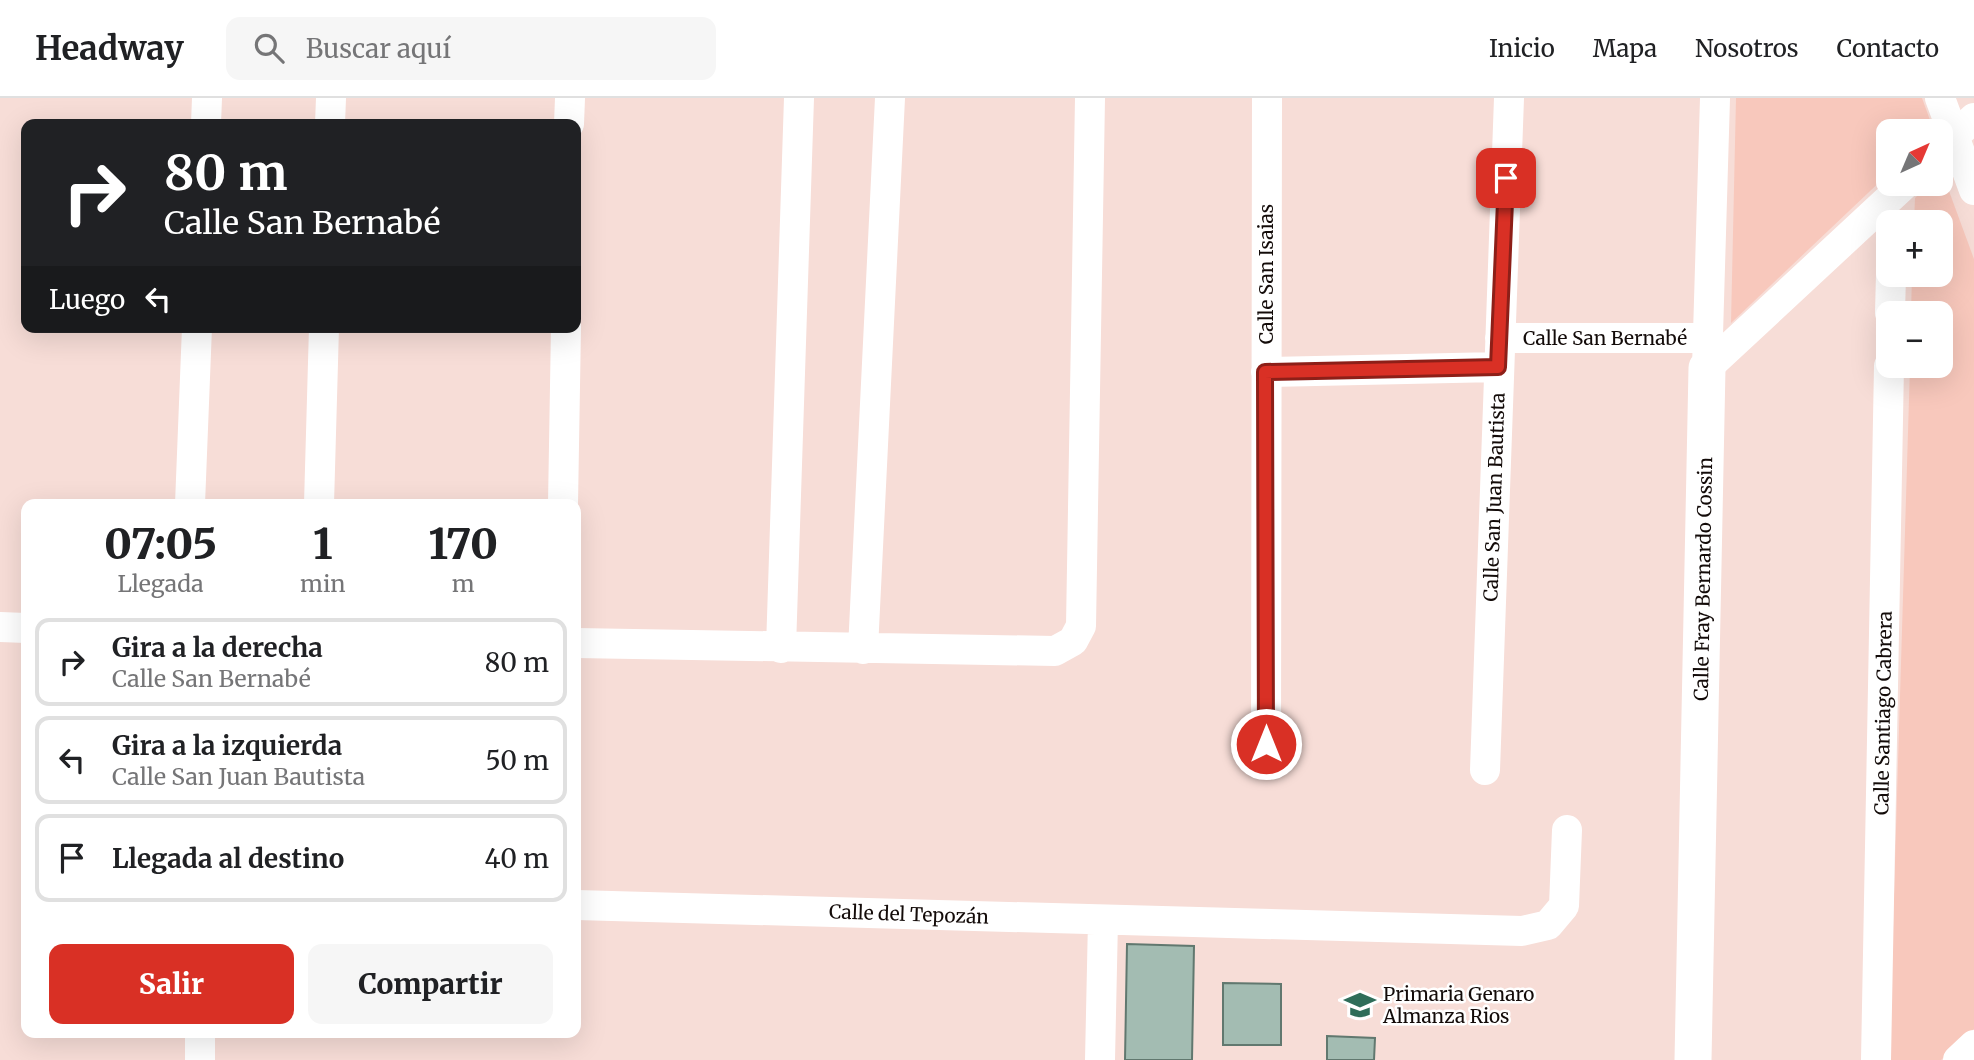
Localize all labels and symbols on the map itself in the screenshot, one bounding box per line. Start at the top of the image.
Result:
north arrow [1876,119,1953,196]
pin [1476,148,1536,208]
street label: Calle San Isaias [1254,204,1278,344]
street label: Calle San Bernabé [1523,326,1687,350]
street label: Calle San Juan Bautista [1478,392,1510,602]
street label: Calle Fray Bernardo Cossin [1689,456,1717,701]
street label: Calle Santiago Cabrera [1869,611,1897,815]
position arrow [1229,707,1303,781]
street label: Calle del Tepozán [829,899,990,929]
place label: Primaria Genaro Almanza Rios [1382,982,1534,1028]
school or university icon: Primaria Genaro Almanza Rios [1343,988,1377,1022]

